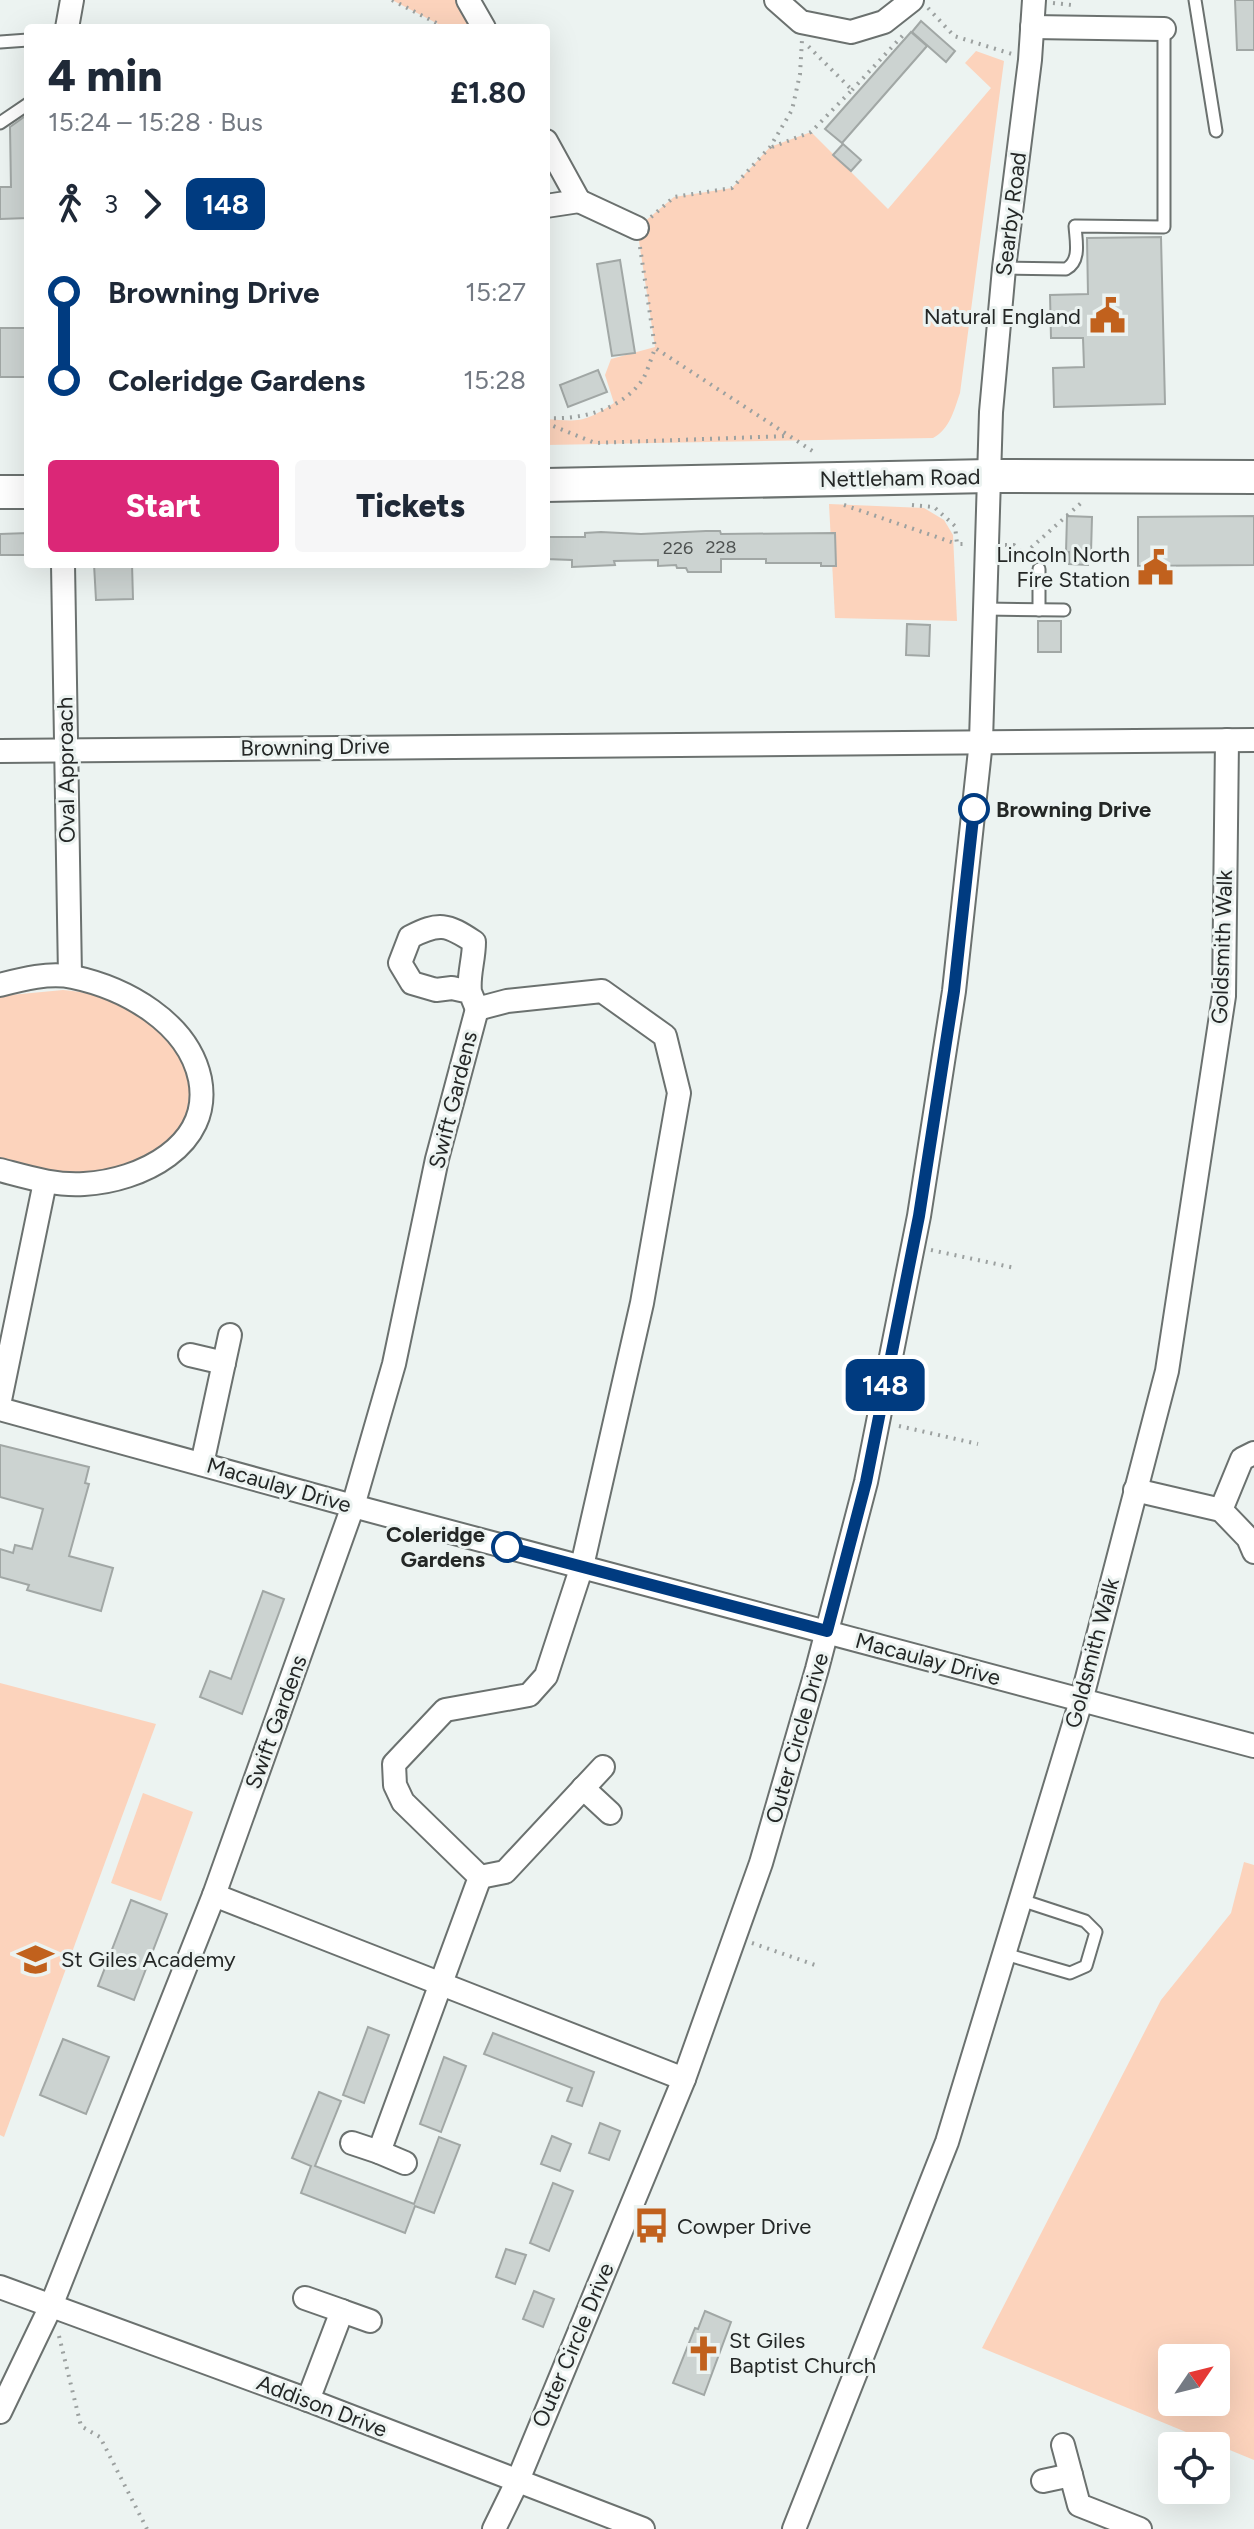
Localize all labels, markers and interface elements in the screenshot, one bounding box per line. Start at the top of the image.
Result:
text: 4 min [48,49,163,102]
text: £1.80 [450,74,526,111]
text: 15:24 – 15:28 · Bus [48,106,263,138]
street label: Searby Road [990,151,1032,277]
icon: walk [48,182,92,226]
icon: forward [130,182,174,226]
text: 148 [202,187,249,221]
text: 3 [104,188,118,220]
text: Browning Drive [108,274,320,311]
text: 15:27 [465,276,526,308]
public building icon: Natural England [1088,297,1126,335]
place label: Natural England [924,303,1081,330]
text: Coleridge Gardens [108,362,365,399]
text: 15:28 [463,364,526,396]
button: Start [48,460,279,552]
button: Tickets [295,460,526,552]
street label: Nettleham Road [819,463,981,493]
house number: 228 [705,536,737,558]
house number: 226 [663,537,693,559]
place label: Lincoln North Fire Station [996,541,1130,593]
public building icon: Lincoln North Fire Station [1137,548,1175,586]
street label: Oval Approach [51,697,81,843]
street label: Browning Drive [240,732,390,762]
marker: Browning Drive [959,794,989,824]
place label: Browning Drive [996,796,1151,823]
street label: Goldsmith Walk [1206,869,1238,1025]
street label: Swift Gardens [423,1029,483,1171]
line badge: 148 [839,1359,931,1411]
text: 148 [862,1368,908,1402]
street label: Macaulay Drive [204,1451,354,1519]
place label: Coleridge Gardens [386,1521,485,1573]
marker: Coleridge Gardens [492,1532,522,1562]
street label: Goldsmith Walk [1059,1575,1125,1731]
street label: Macaulay Drive [853,1627,1003,1691]
street label: Outer Circle Drive [760,1650,834,1826]
street label: Swift Gardens [239,1651,313,1793]
school or university icon: St Giles Academy [16,1940,54,1978]
place label: St Giles Academy [61,1946,236,1973]
bus stop icon: Cowper Drive [632,2207,670,2245]
place label: Cowper Drive [677,2213,811,2240]
street label: Outer Circle Drive [526,2259,620,2431]
place label: St Giles Baptist Church [729,2327,876,2379]
church icon: St Giles Baptist Church [684,2334,722,2372]
north arrow [1158,2344,1230,2416]
map controls [1158,2344,1230,2504]
street label: Addison Drive [253,2369,391,2443]
button: locate [1158,2432,1230,2504]

